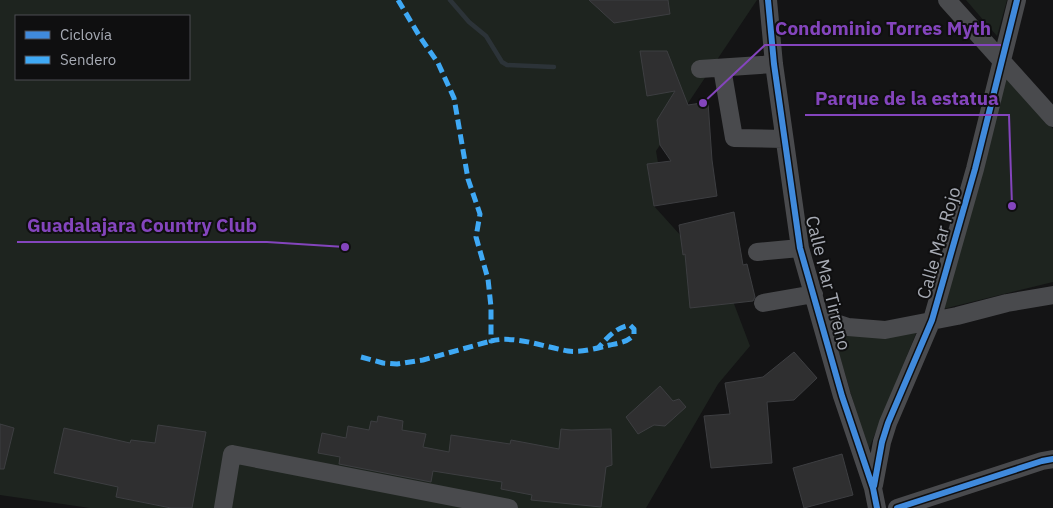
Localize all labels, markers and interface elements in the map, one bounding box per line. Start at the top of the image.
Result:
callout: Condominio Torres Myth [765,11,1001,45]
legend [15,15,190,80]
text: Condominio Torres Myth [775,16,991,40]
text: Ciclovía [60,25,112,44]
text: Sendero [60,50,116,69]
callout: Parque de la estatua [805,81,1009,115]
text: Parque de la estatua [815,86,999,110]
street label: Calle Mar Rojo [912,184,966,302]
callout: Guadalajara Country Club [17,208,267,242]
text: Guadalajara Country Club [27,213,257,237]
street label: Calle Mar Tirreno [801,213,856,353]

